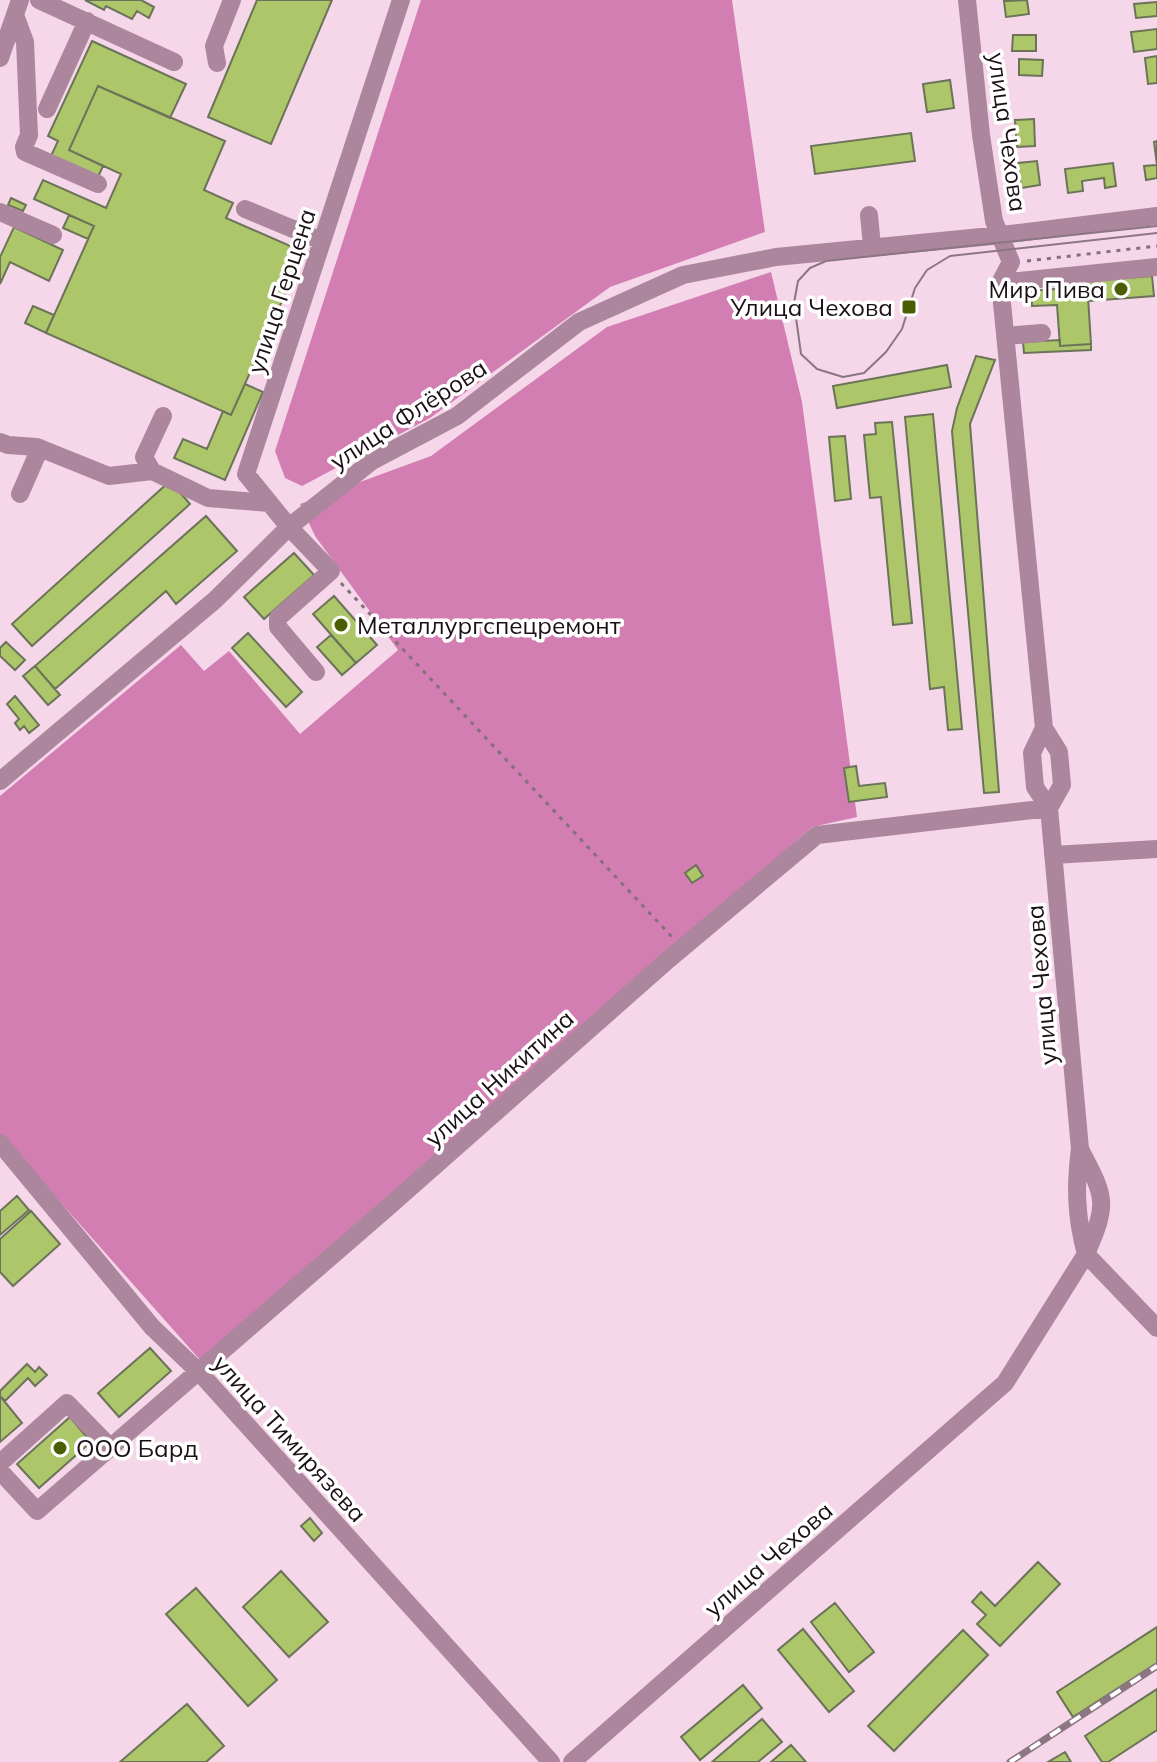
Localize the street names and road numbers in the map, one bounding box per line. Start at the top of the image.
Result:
street label: улица Чехова [982,50,1034,214]
street label: улица Герцена [240,205,322,377]
street label: улица Флёрова [324,352,492,476]
street label: улица Чехова [1019,904,1063,1066]
street label: улица Никитина [418,1003,580,1153]
street label: улица Тимирязева [207,1348,373,1528]
street label: улица Чехова [698,1495,838,1623]

